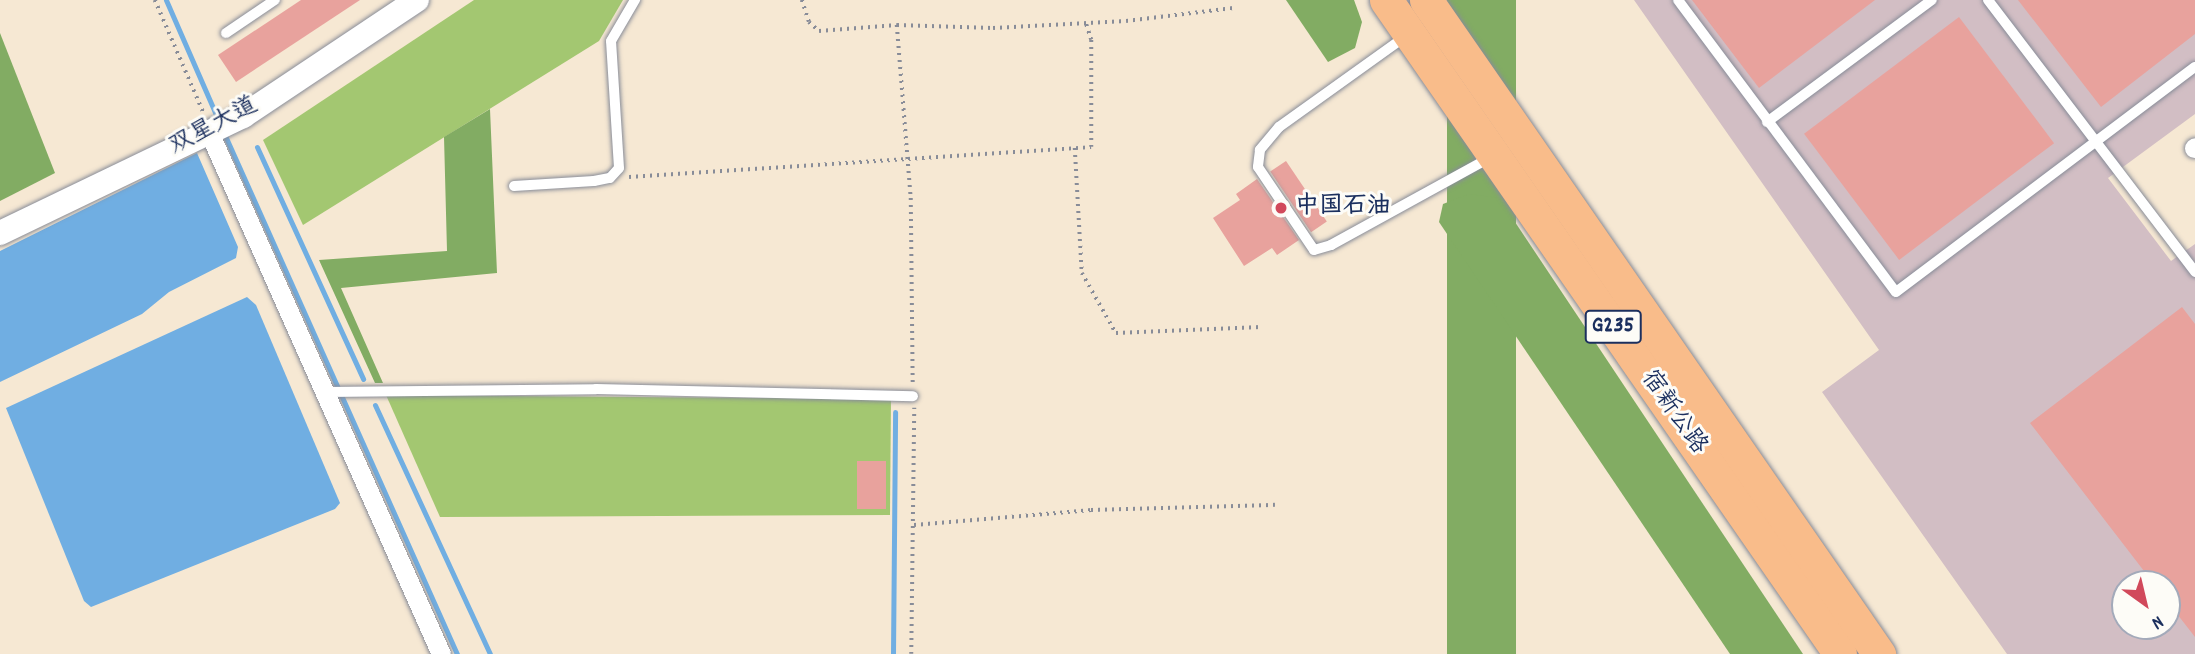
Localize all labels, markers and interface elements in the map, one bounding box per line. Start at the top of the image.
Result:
street label: 双星大道 [165,92,263,162]
place label: 中国石油 [1295,194,1391,222]
marker: 中国石油 [1273,200,1289,216]
road number: G235 [1583,308,1643,346]
street label: 宿新公路 [1634,365,1712,461]
north arrow [2111,570,2181,640]
text: N [2145,607,2168,635]

